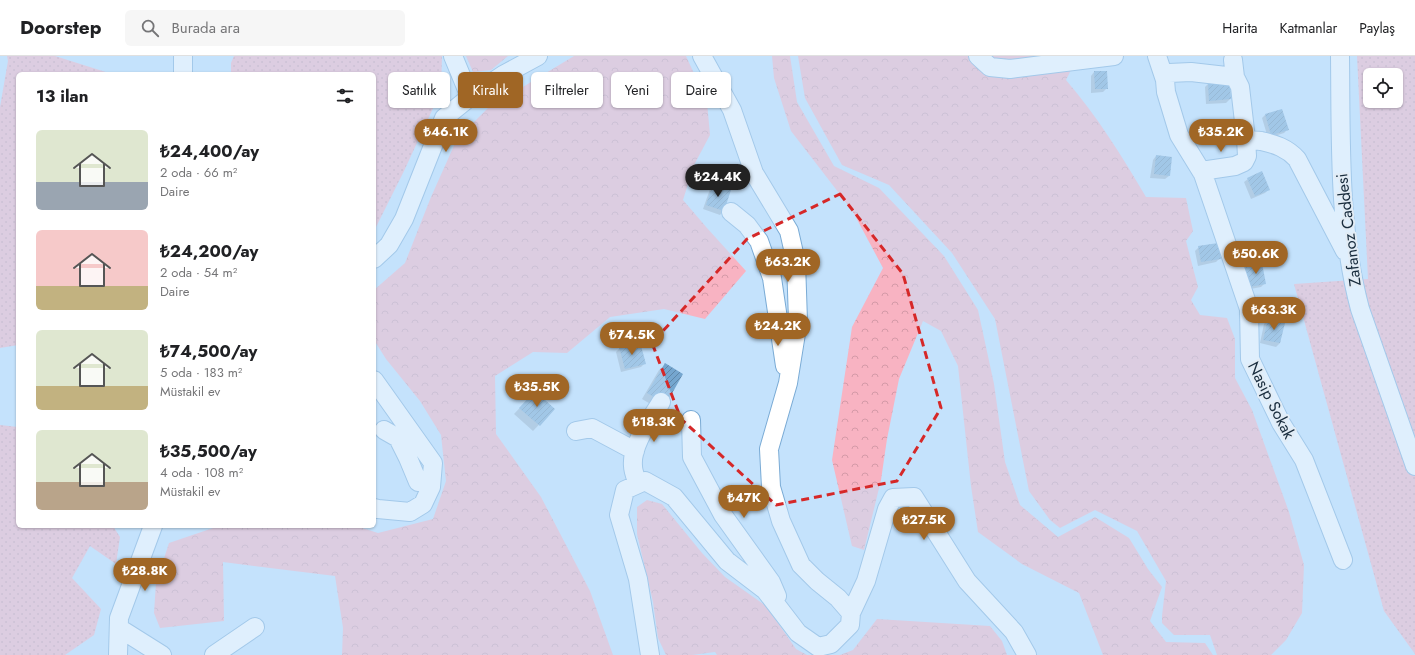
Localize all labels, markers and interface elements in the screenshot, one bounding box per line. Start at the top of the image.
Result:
search box [125,10,405,46]
text: Doorstep [20,14,101,41]
icon: search [139,17,161,39]
text: Burada ara [171,17,240,39]
text: Harita [1222,18,1258,38]
text: Katmanlar [1280,18,1337,38]
text: Paylaş [1359,18,1395,38]
map controls [1363,68,1403,108]
button: locate [1363,68,1403,108]
chip: Satılık [388,72,450,108]
chip: Kiralık [458,72,523,108]
chip: Filtreler [531,72,603,108]
chip: Yeni [611,72,663,108]
chip: Daire [671,72,731,108]
text: 13 ilan [36,84,89,108]
icon: filters [334,85,356,107]
pin: ₺46.1K [413,119,479,153]
pin: ₺35.2K [1188,119,1254,153]
text: ₺46.1K [423,122,469,141]
text: ₺35.2K [1198,122,1244,141]
text: ₺24,400/ay [160,139,259,163]
icon: home [68,146,116,194]
text: 2 oda · 66 m² [160,163,237,182]
pin: ₺24.4K [685,164,751,198]
text: ₺24.4K [694,167,742,186]
street label: Zafanoz Caddesi [1330,172,1367,288]
text: Daire [160,182,189,201]
text: ₺24,200/ay [160,239,258,263]
pin: ₺50.6K [1223,241,1289,275]
text: ₺50.6K [1233,244,1279,263]
icon: home [68,246,116,294]
pin: ₺63.2K [755,249,821,283]
text: ₺63.2K [765,252,811,271]
text: 2 oda · 54 m² [160,263,237,282]
text: Daire [160,282,189,301]
pin: ₺63.3K [1241,297,1307,331]
text: ₺63.3K [1251,300,1297,319]
pin: ₺24.2K [745,313,811,347]
text: ₺24.2K [755,316,801,335]
pin: ₺74.5K [599,322,665,356]
text: ₺74.5K [609,325,655,344]
text: ₺74,500/ay [160,339,257,363]
icon: home [68,346,116,394]
street label: Nasip Sokak [1242,358,1301,444]
text: 5 oda · 183 m² [160,363,242,382]
pin: ₺35.5K [504,374,570,408]
text: ₺35.5K [514,377,560,396]
text: Müstakil ev [160,382,220,401]
pin: ₺18.3K [621,409,687,443]
text: ₺18.3K [632,412,676,431]
text: ₺35,500/ay [160,439,257,463]
icon: home [68,446,116,494]
text: 4 oda · 108 m² [160,463,243,482]
text: Müstakil ev [160,482,220,501]
pin: ₺47K [720,485,768,519]
text: ₺47K [727,488,761,507]
pin: ₺27.5K [891,507,957,541]
text: ₺27.5K [902,510,946,529]
pin: ₺28.8K [112,558,178,592]
text: ₺28.8K [122,561,168,580]

